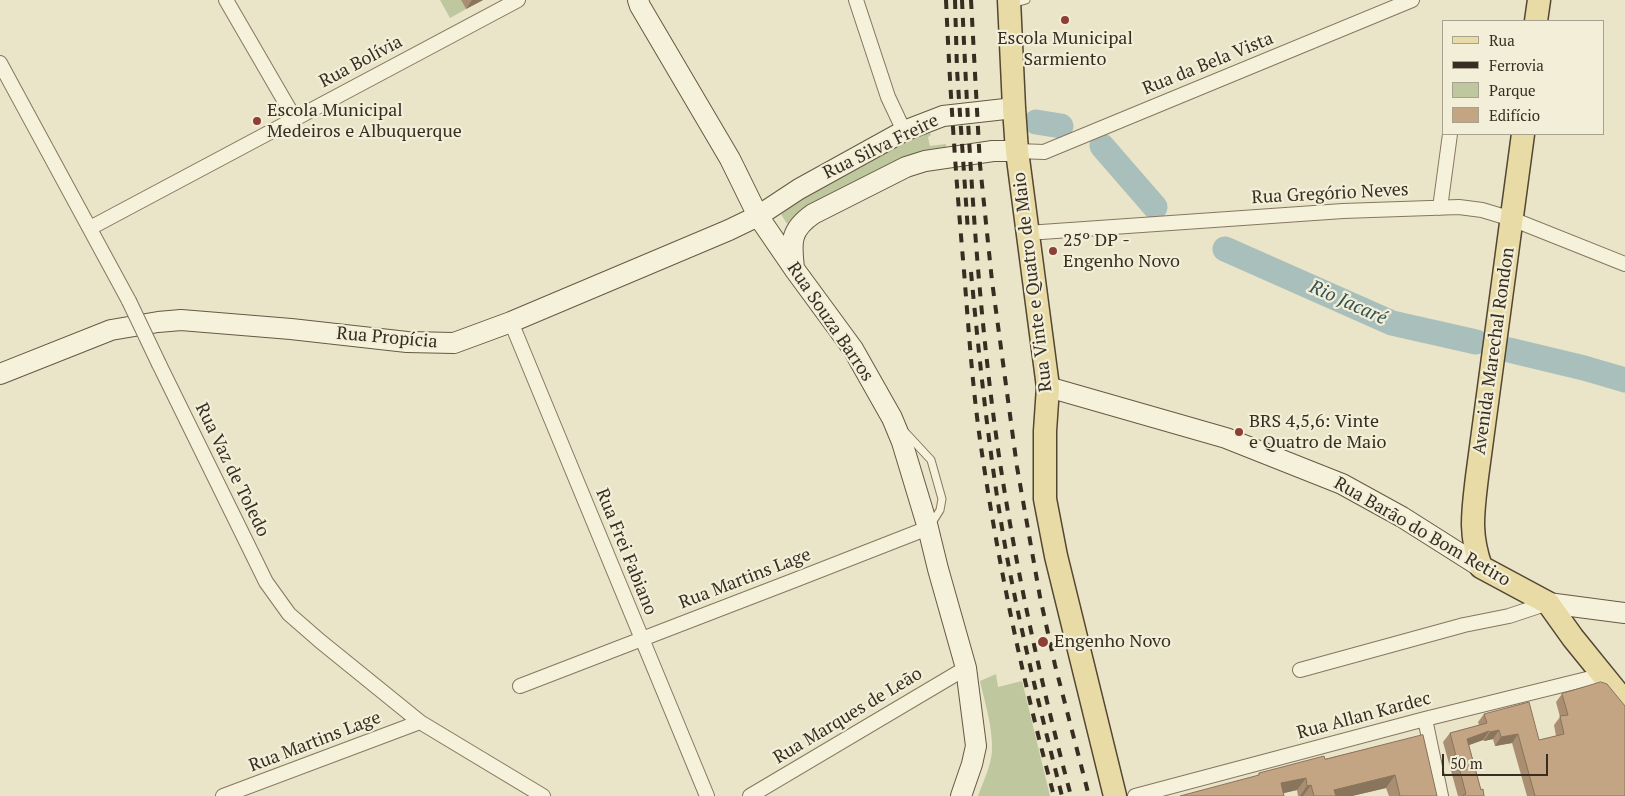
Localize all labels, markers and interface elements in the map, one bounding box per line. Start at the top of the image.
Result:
marker: Escola Municipal Sarmiento [1059,14,1071,26]
legend [1442,20,1605,135]
place label: Escola Municipal Sarmiento [997,28,1133,70]
street label: Rua da Bela Vista [1140,28,1276,100]
text: Rua [1489,30,1515,50]
street label: Rua Bolívia [316,31,406,93]
text: Ferrovia [1489,55,1544,75]
text: Parque [1489,80,1536,100]
place label: Escola Municipal Medeiros e Albuquerque [267,100,462,142]
text: Edifício [1489,105,1540,125]
street label: Rua Silva Freire [820,110,942,184]
marker: Escola Municipal Medeiros e Albuquerque [251,115,263,127]
street label: Rua Vinte e Quatro de Maio [1009,171,1057,393]
street label: Rua Gregório Neves [1251,179,1409,209]
place label: 25º DP - Engenho Novo [1063,230,1180,272]
marker: 25º DP - Engenho Novo [1047,245,1059,257]
street label: Avenida Marechal Rondon [1469,246,1519,456]
street label: Rua Souza Barros [782,258,878,386]
water label: Rio Jacaré [1306,276,1390,330]
street label: Rua Propícia [336,323,438,353]
street label: Rua Vaz de Toledo [190,400,274,540]
place label: BRS 4,5,6: Vinte e Quatro de Maio [1249,411,1387,454]
marker: BRS 4,5,6: Vinte e Quatro de Maio [1233,426,1245,438]
street label: Rua Barão do Bom Retiro [1330,473,1514,591]
street label: Rua Frei Fabiano [591,486,661,618]
street label: Rua Martins Lage [676,544,814,614]
place label: Engenho Novo [1054,631,1171,653]
marker: Engenho Novo [1036,635,1050,649]
street label: Rua Marques de Leão [770,663,926,769]
street label: Rua Allan Kardec [1295,688,1433,744]
street label: Rua Martins Lage [246,707,384,777]
scale bar [1445,744,1551,776]
text: 50 m [1450,753,1483,773]

